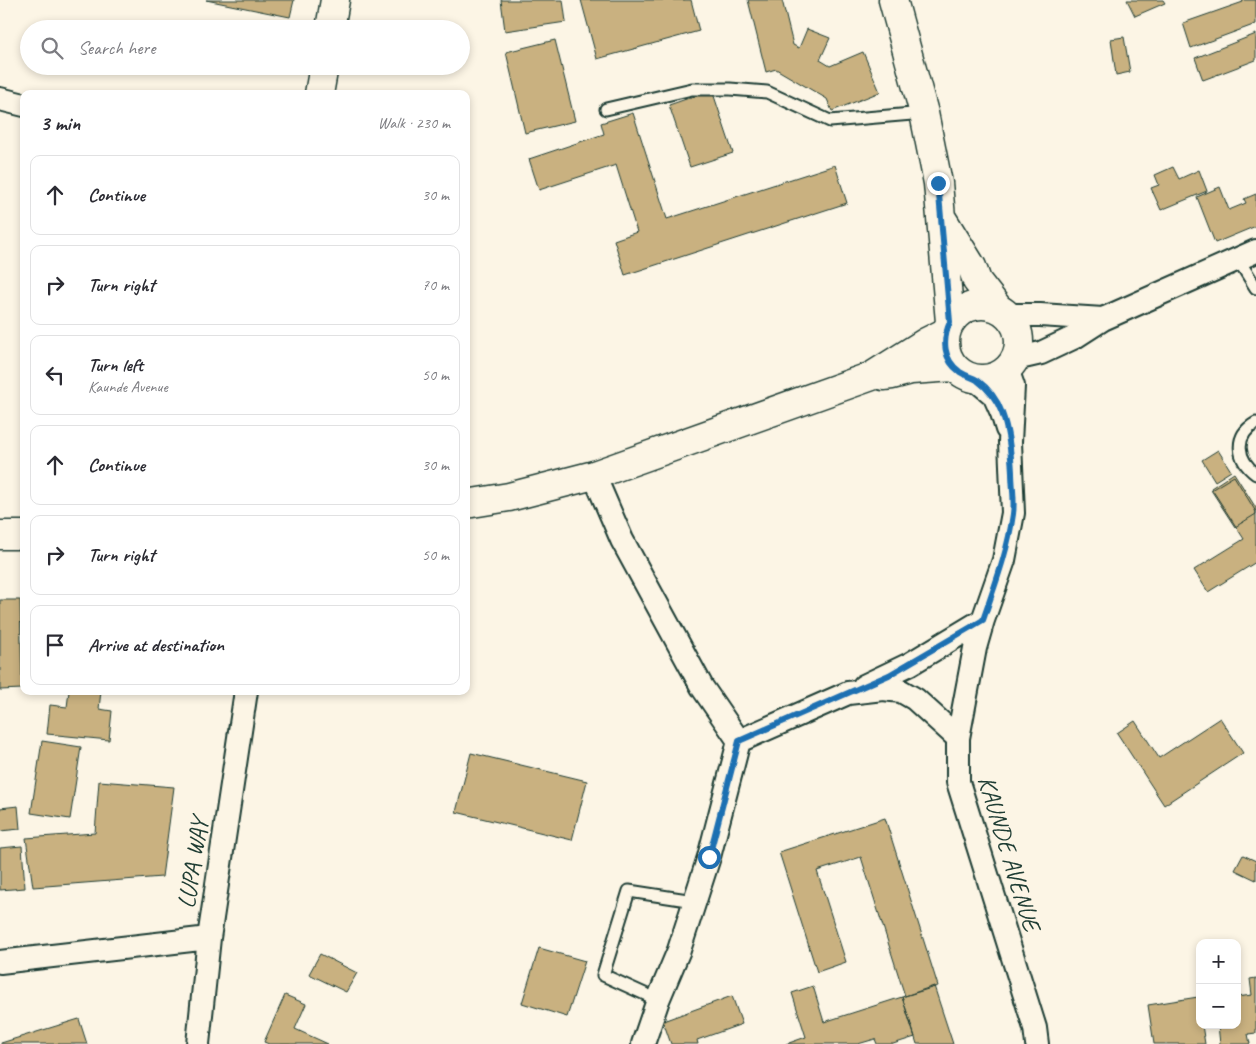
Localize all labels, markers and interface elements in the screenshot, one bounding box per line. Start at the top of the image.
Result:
search box [20,20,470,75]
icon: search [38,34,66,62]
text: Search here [78,36,155,60]
text: 3 min [40,110,80,136]
text: Walk · 230 m [378,113,450,133]
route end [927,172,950,195]
icon: ahead [41,181,69,209]
text: Continue [88,183,145,207]
text: 30 m [422,185,449,205]
icon: right [41,271,69,299]
text: Turn right [88,273,155,297]
text: 70 m [422,275,449,295]
text: Turn left [88,353,143,377]
icon: left [41,361,69,389]
text: 50 m [422,365,449,385]
text: Kaunde Avenue [88,377,168,397]
icon: ahead [41,451,69,479]
text: Continue [88,453,145,477]
text: 30 m [422,455,449,475]
icon: right [41,541,69,569]
text: Turn right [88,543,155,567]
text: 50 m [422,545,449,565]
icon: arrive [41,631,69,659]
text: Arrive at destination [88,633,224,657]
street label: KAUNDE AVENUE [970,772,1049,937]
street label: LUPA WAY [170,812,217,910]
route start [698,846,721,869]
map controls [1196,939,1241,1029]
button: + [1196,939,1241,984]
button: − [1196,984,1241,1029]

